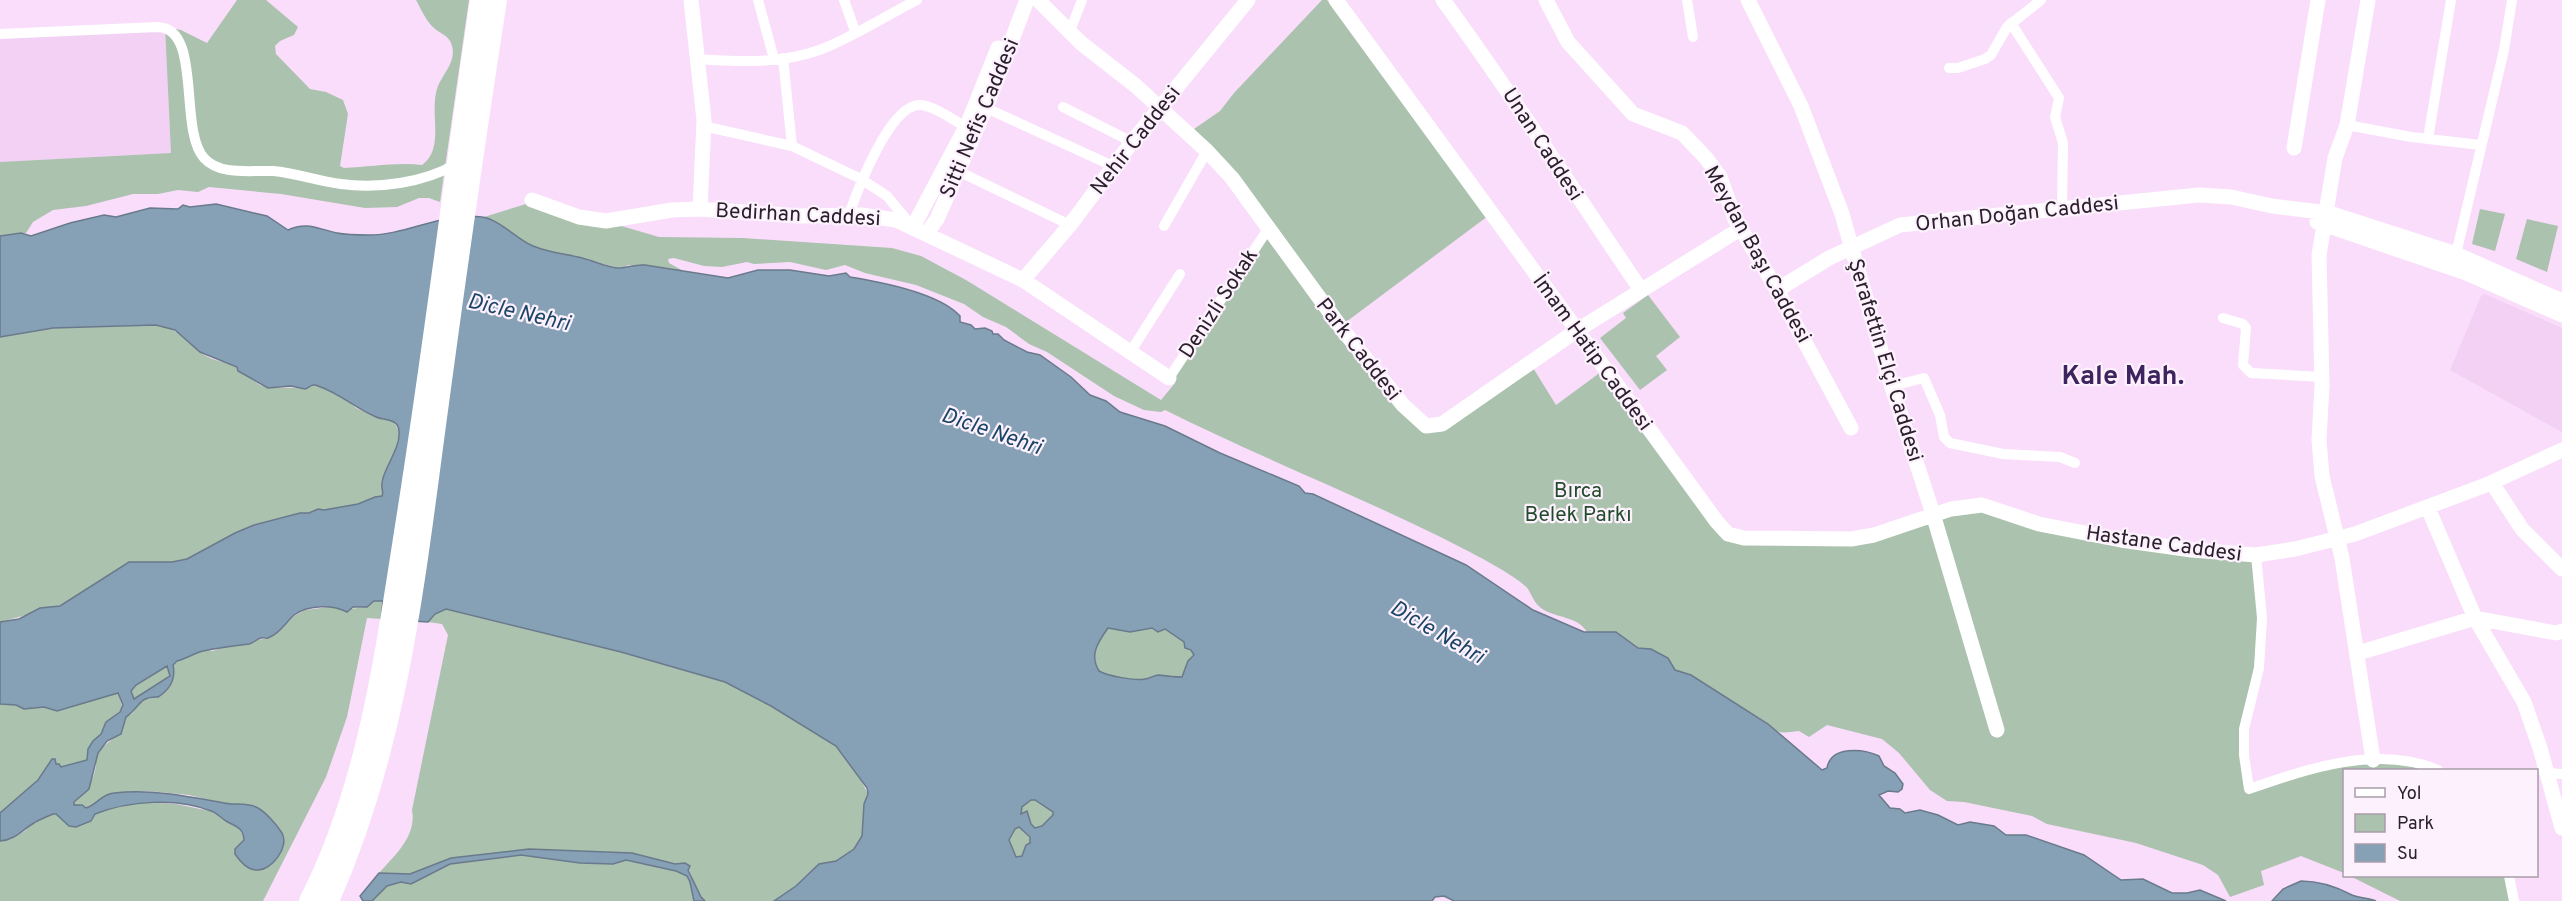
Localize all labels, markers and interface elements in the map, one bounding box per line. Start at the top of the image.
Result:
street label: Sitti Nefis Caddesi [935,35,1026,203]
street label: Nehir Caddesi [1085,81,1187,201]
street label: Unan Caddesi [1495,83,1588,206]
street label: Meydan Başı Caddesi [1697,161,1817,348]
street label: Orhan Doğan Caddesi [1914,190,2120,239]
street label: Bedirhan Caddesi [714,198,881,233]
street label: Denizli Sokak [1174,244,1265,364]
street label: Şerafettin Elçi Caddesi [1841,256,1928,465]
street label: İmam Hatip Caddesi [1526,269,1658,437]
water label: Dicle Nehri [465,289,574,339]
street label: Park Caddesi [1309,293,1406,407]
district label: Kale Mah. [2062,360,2184,394]
water label: Dicle Nehri [937,403,1046,463]
park label: Bırca Belek Parkı [1525,478,1631,529]
street label: Hastane Caddesi [2084,520,2243,569]
water label: Dicle Nehri [1385,595,1490,672]
legend [2343,769,2538,877]
text: Yol [2397,783,2422,806]
text: Park [2397,813,2434,836]
text: Su [2397,843,2418,866]

